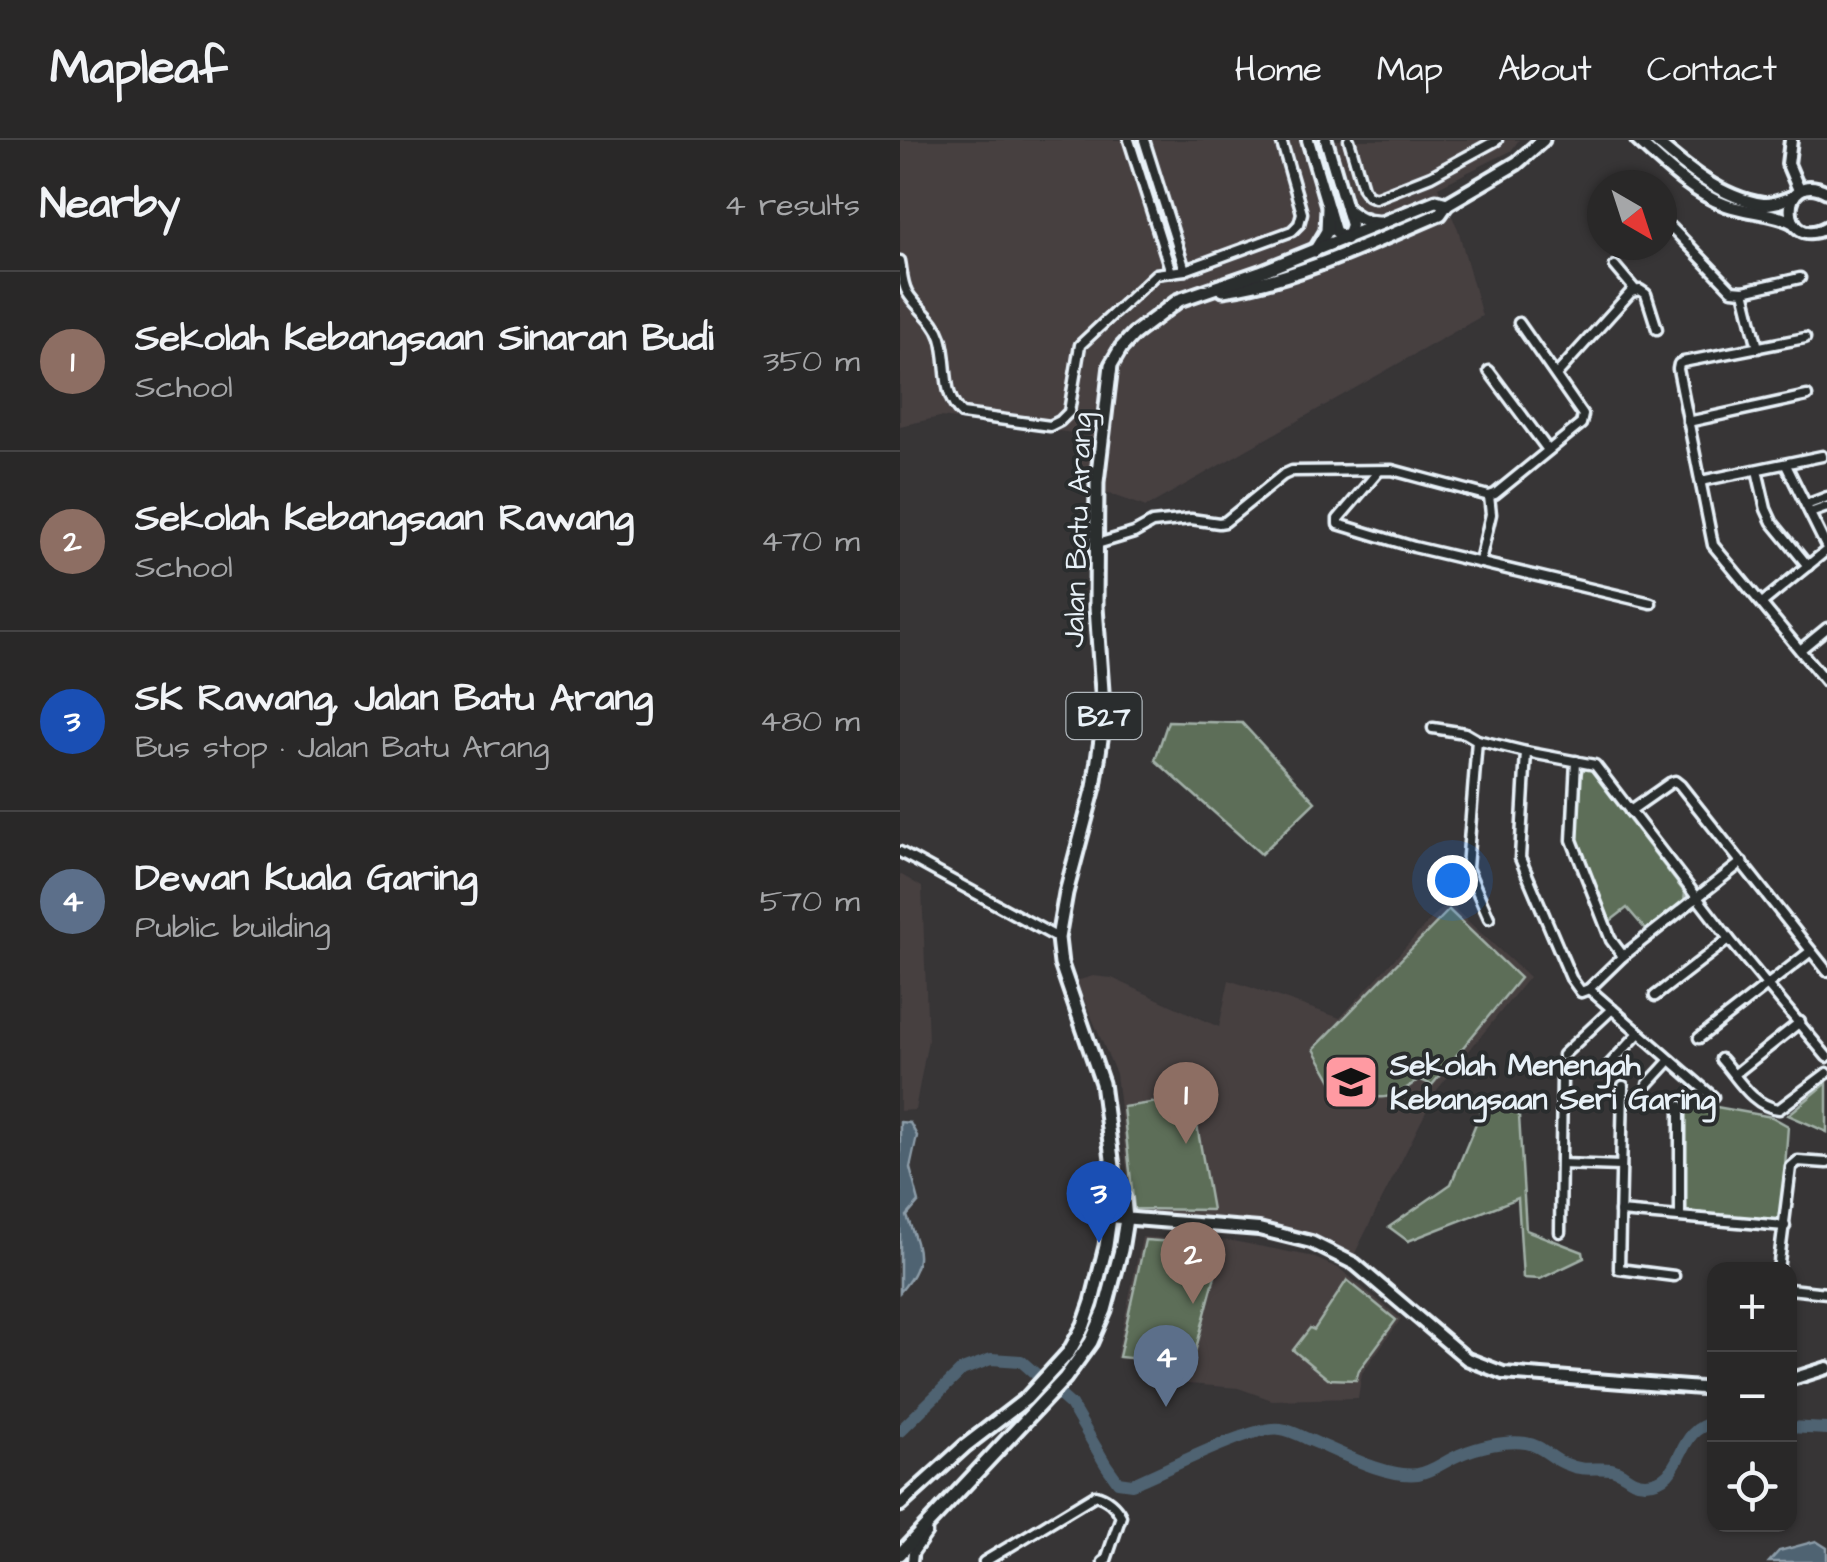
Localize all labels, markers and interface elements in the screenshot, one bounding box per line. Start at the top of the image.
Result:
text: Mapleaf [50,36,227,102]
text: Home [1235,45,1322,94]
text: Map [1377,45,1443,94]
text: About [1498,45,1592,94]
text: Contact [1647,45,1777,94]
north arrow [1587,170,1677,260]
text: Nearby [40,176,180,234]
text: 4 results [724,183,860,228]
text: Sekolah Kebangsaan Sinaran Budi [135,313,713,365]
text: 1 [70,339,75,384]
text: 350 m [763,339,860,384]
text: School [135,365,233,410]
street label: Jalan Batu Arang [1053,412,1104,649]
text: Sekolah Kebangsaan Rawang [135,493,634,545]
text: 2 [63,519,82,564]
text: 470 m [761,519,860,564]
text: School [135,545,233,590]
text: SK Rawang, Jalan Batu Arang [135,673,653,725]
road number: B27 [1066,693,1142,739]
text: 3 [64,699,81,744]
text: 480 m [760,699,860,744]
text: Bus stop · Jalan Batu Arang [135,725,549,770]
text: Dewan Kuala Garing [135,853,478,905]
your location [1427,855,1478,906]
text: 4 [62,879,83,924]
text: 570 m [760,879,860,924]
text: Public building [135,905,330,950]
place label: Sekolah Menengah Kebangsaan Seri Garing [1389,1045,1716,1123]
school or university icon: Sekolah Menengah Kebangsaan Seri Garing [1321,1052,1381,1112]
pin: 1 [1154,1062,1218,1144]
pin: 3 [1066,1160,1132,1243]
pin: 2 [1160,1222,1226,1304]
map controls [1707,1262,1797,1532]
button: + [1707,1262,1797,1352]
pin: 4 [1134,1324,1198,1407]
button: − [1707,1352,1797,1442]
button: locate [1707,1442,1797,1532]

